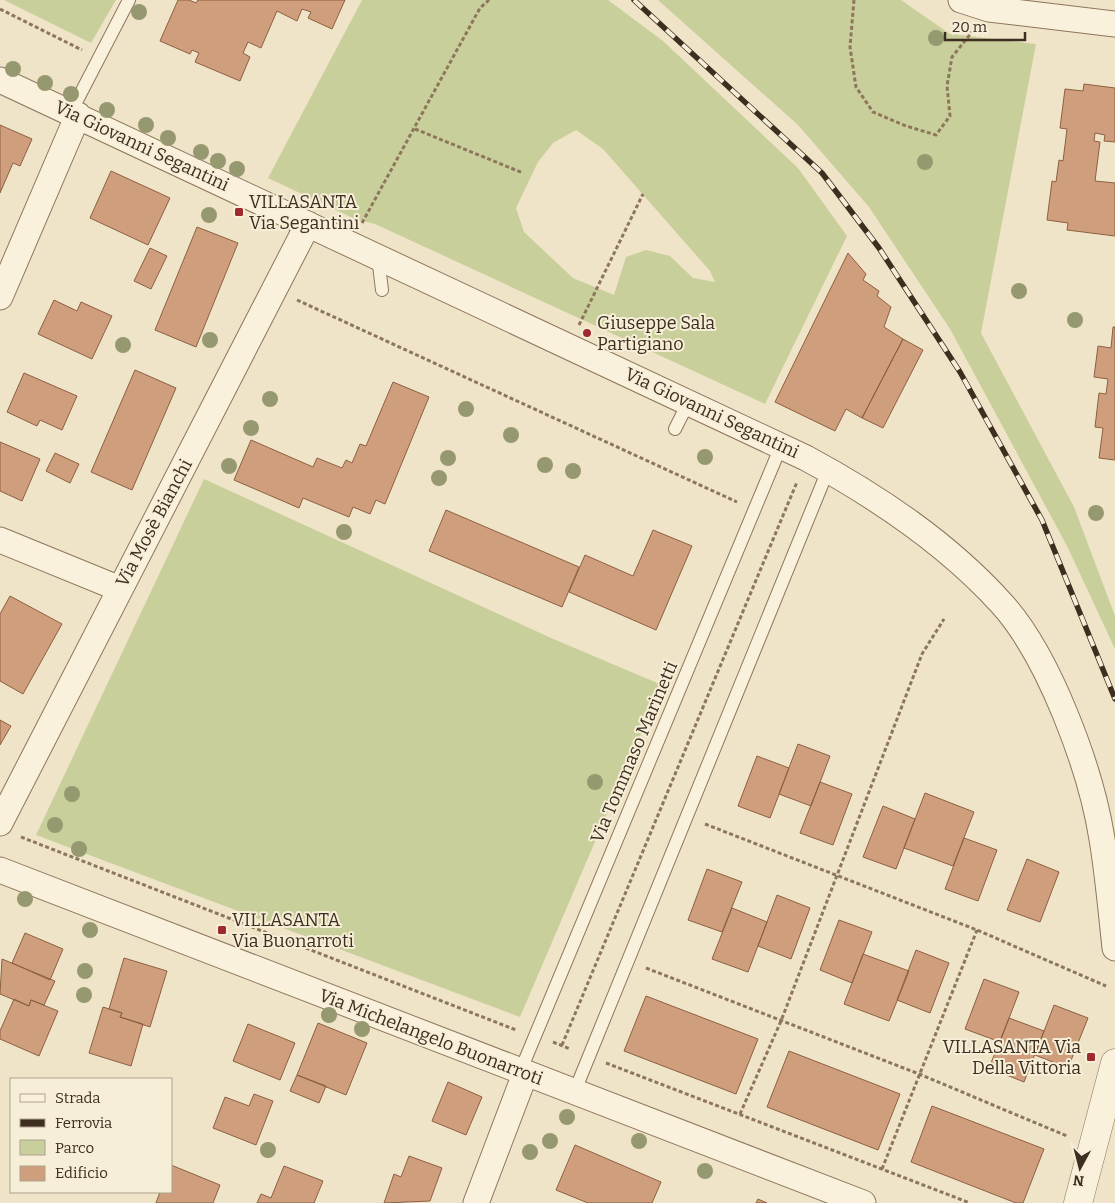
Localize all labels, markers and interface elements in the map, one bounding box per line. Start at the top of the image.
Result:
scale bar [945,10,1025,42]
text: 20 m [952,18,988,36]
street label: Via Giovanni Segantini [51,96,233,196]
place label: VILLASANTA Via Segantini [249,191,359,234]
marker: VILLASANTA Via Segantini [233,206,245,218]
place label: Giuseppe Sala Partigiano [597,312,715,355]
marker: Giuseppe Sala Partigiano [581,327,593,339]
street label: Via Giovanni Segantini [621,363,803,463]
street label: Via Mosè Bianchi [111,455,197,591]
street label: Via Tommaso Marinetti [586,658,682,846]
place label: VILLASANTA Via Buonarroti [232,909,354,952]
marker: VILLASANTA Via Buonarroti [216,924,228,936]
street label: Via Michelangelo Buonarroti [316,984,546,1090]
place label: VILLASANTA Via Della Vittoria [942,1036,1081,1079]
marker: VILLASANTA Via Della Vittoria [1085,1051,1097,1063]
legend [10,1078,172,1193]
text: Strada [55,1089,101,1107]
text: Ferrovia [55,1114,112,1132]
text: Parco [55,1139,94,1157]
north arrow [1055,1143,1105,1193]
text: Edificio [55,1164,108,1182]
text: N [1072,1171,1085,1190]

